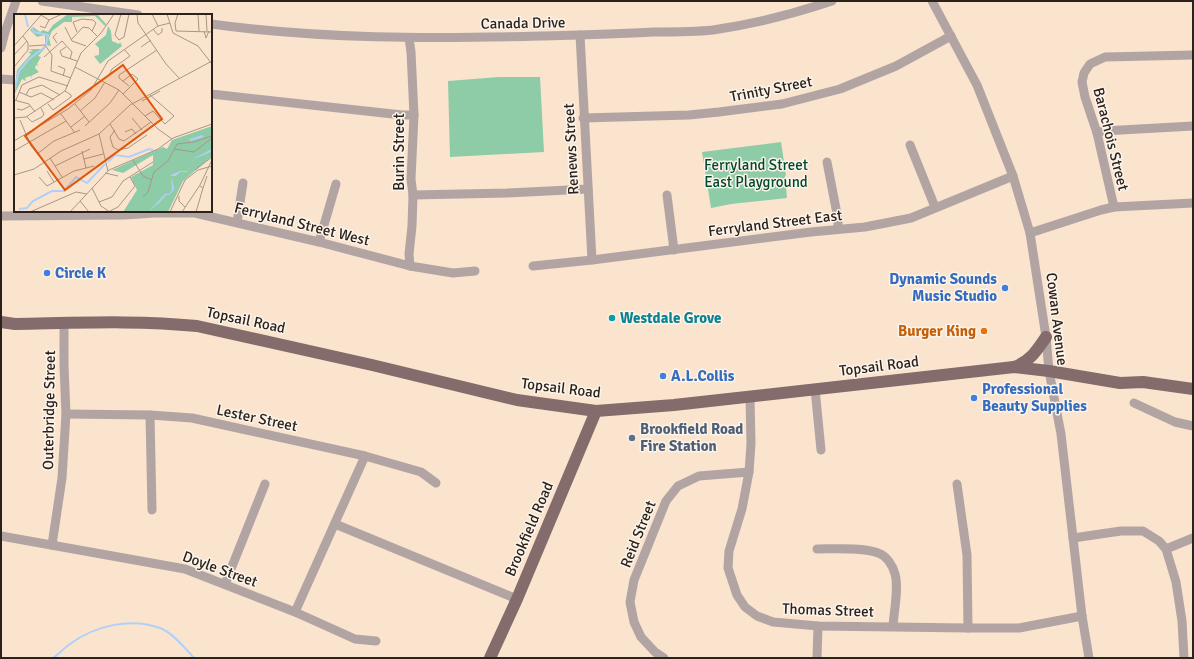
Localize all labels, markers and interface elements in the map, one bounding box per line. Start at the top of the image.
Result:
street label: Canada Drive [480,13,566,33]
inset map [14,14,212,212]
street label: Trinity Street [728,72,814,106]
street label: Barachois Street [1089,86,1133,192]
street label: Renews Street [560,103,582,195]
street label: Burin Street [390,113,408,191]
park label: Ferryland Street East Playground [704,156,808,191]
street label: Ferryland Street West [233,198,371,250]
street label: Ferryland Street East [707,206,843,240]
place label: Circle K [55,264,107,282]
marker: Circle K [42,268,52,278]
place label: Dynamic Sounds Music Studio [889,270,997,305]
street label: Cowan Avenue [1042,272,1072,366]
marker: Dynamic Sounds Music Studio [1000,283,1010,293]
street label: Topsail Road [205,303,287,337]
place label: Westdale Grove [620,309,721,327]
marker: Westdale Grove [607,313,617,323]
place label: Burger King [898,322,976,340]
marker: Burger King [979,326,989,336]
street label: Outerbridge Street [39,350,59,470]
street label: Topsail Road [838,352,920,380]
place label: A.L.Collis [671,367,735,385]
marker: A.L.Collis [658,371,668,381]
street label: Topsail Road [520,374,602,402]
place label: Professional Beauty Supplies [982,380,1087,415]
marker: Professional Beauty Supplies [969,393,979,403]
street label: Lester Street [215,401,299,435]
place label: Brookfield Road Fire Station [640,420,743,455]
marker: Brookfield Road Fire Station [627,433,637,443]
street label: Brookfield Road [501,479,557,579]
street label: Reid Street [616,498,660,570]
street label: Doyle Street [180,547,260,591]
street label: Thomas Street [782,599,874,621]

